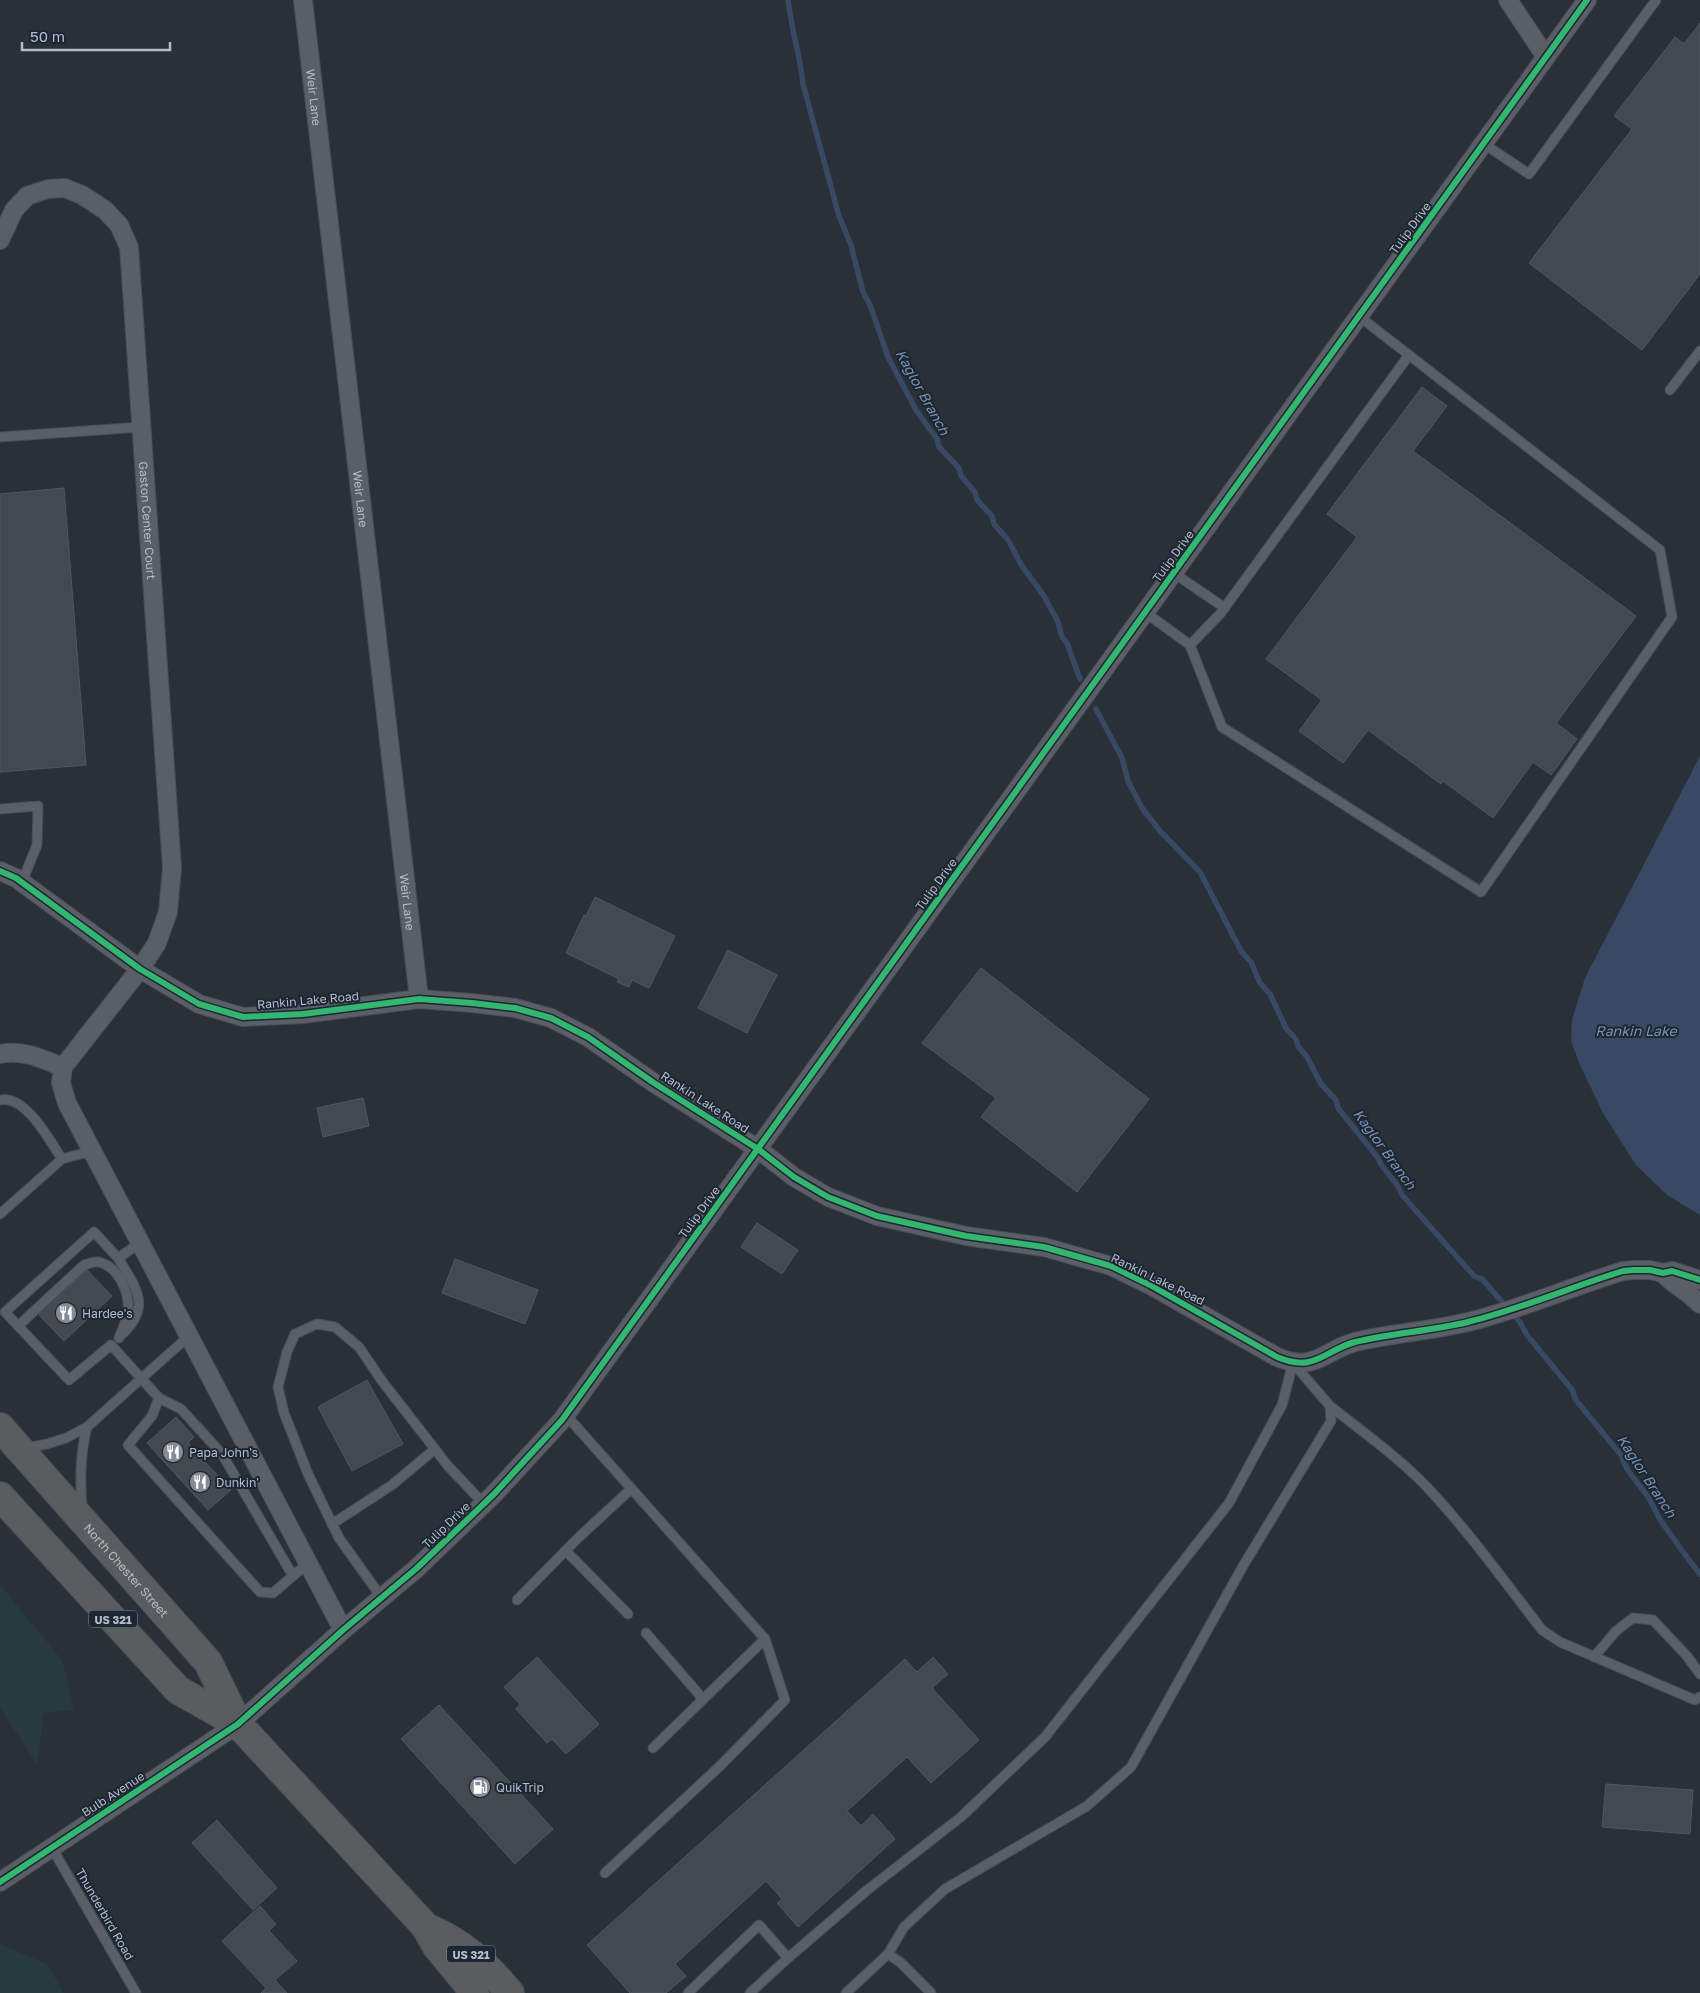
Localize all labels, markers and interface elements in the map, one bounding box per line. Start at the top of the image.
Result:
scale bar [22,20,170,52]
text: 50 m [30,27,65,45]
street label: Weir Lane [304,68,325,127]
street label: Tulip Drive [1386,199,1434,257]
water label: Kaglor Branch [892,346,954,439]
street label: Gaston Center Court [136,461,160,580]
street label: Weir Lane [350,469,372,528]
street label: Tulip Drive [1149,527,1197,585]
street label: Tulip Drive [912,855,960,913]
street label: Weir Lane [397,873,418,931]
street label: Rankin Lake Road [256,988,360,1012]
water label: Rankin Lake [1595,1022,1678,1039]
street label: Rankin Lake Road [658,1068,752,1136]
water label: Kaglor Branch [1350,1105,1421,1194]
street label: Tulip Drive [675,1183,723,1241]
street label: Rankin Lake Road [1109,1250,1207,1308]
restaurant icon: Hardee's [54,1301,78,1325]
place label: Hardee's [82,1306,133,1321]
water label: Kaglor Branch [1614,1431,1681,1522]
restaurant icon: Papa John's [161,1440,185,1464]
place label: Papa John's [189,1445,258,1460]
restaurant icon: Dunkin' [188,1470,212,1494]
place label: Dunkin' [216,1475,259,1490]
street label: Tulip Drive [419,1498,473,1552]
street label: North Chester Street [81,1520,172,1620]
road number: US 321 [89,1610,137,1628]
street label: Bulb Avenue [79,1768,147,1820]
fuel station icon: QuikTrip [468,1775,492,1799]
place label: QuikTrip [496,1780,544,1795]
street label: Thunderbird Road [73,1865,137,1963]
road number: US 321 [447,1946,495,1962]

